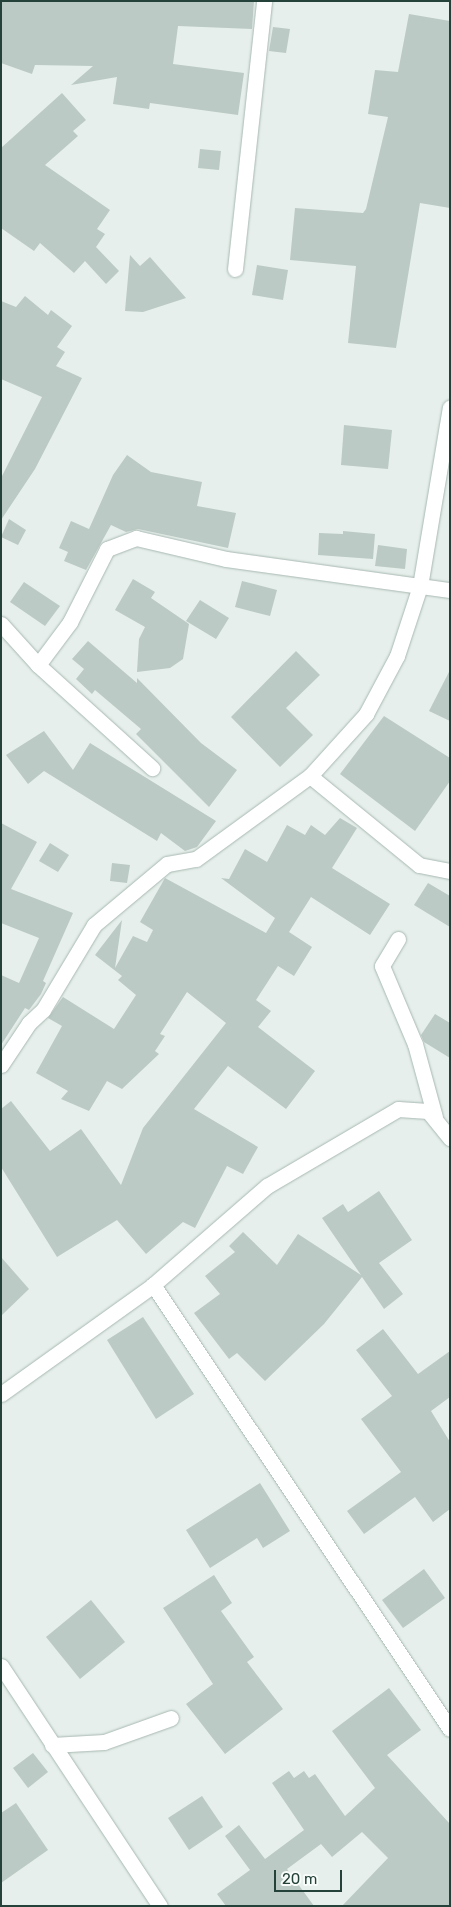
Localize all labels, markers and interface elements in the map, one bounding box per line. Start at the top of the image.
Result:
scale bar [276,1860,344,1892]
text: 20 m [282,1870,317,1888]

